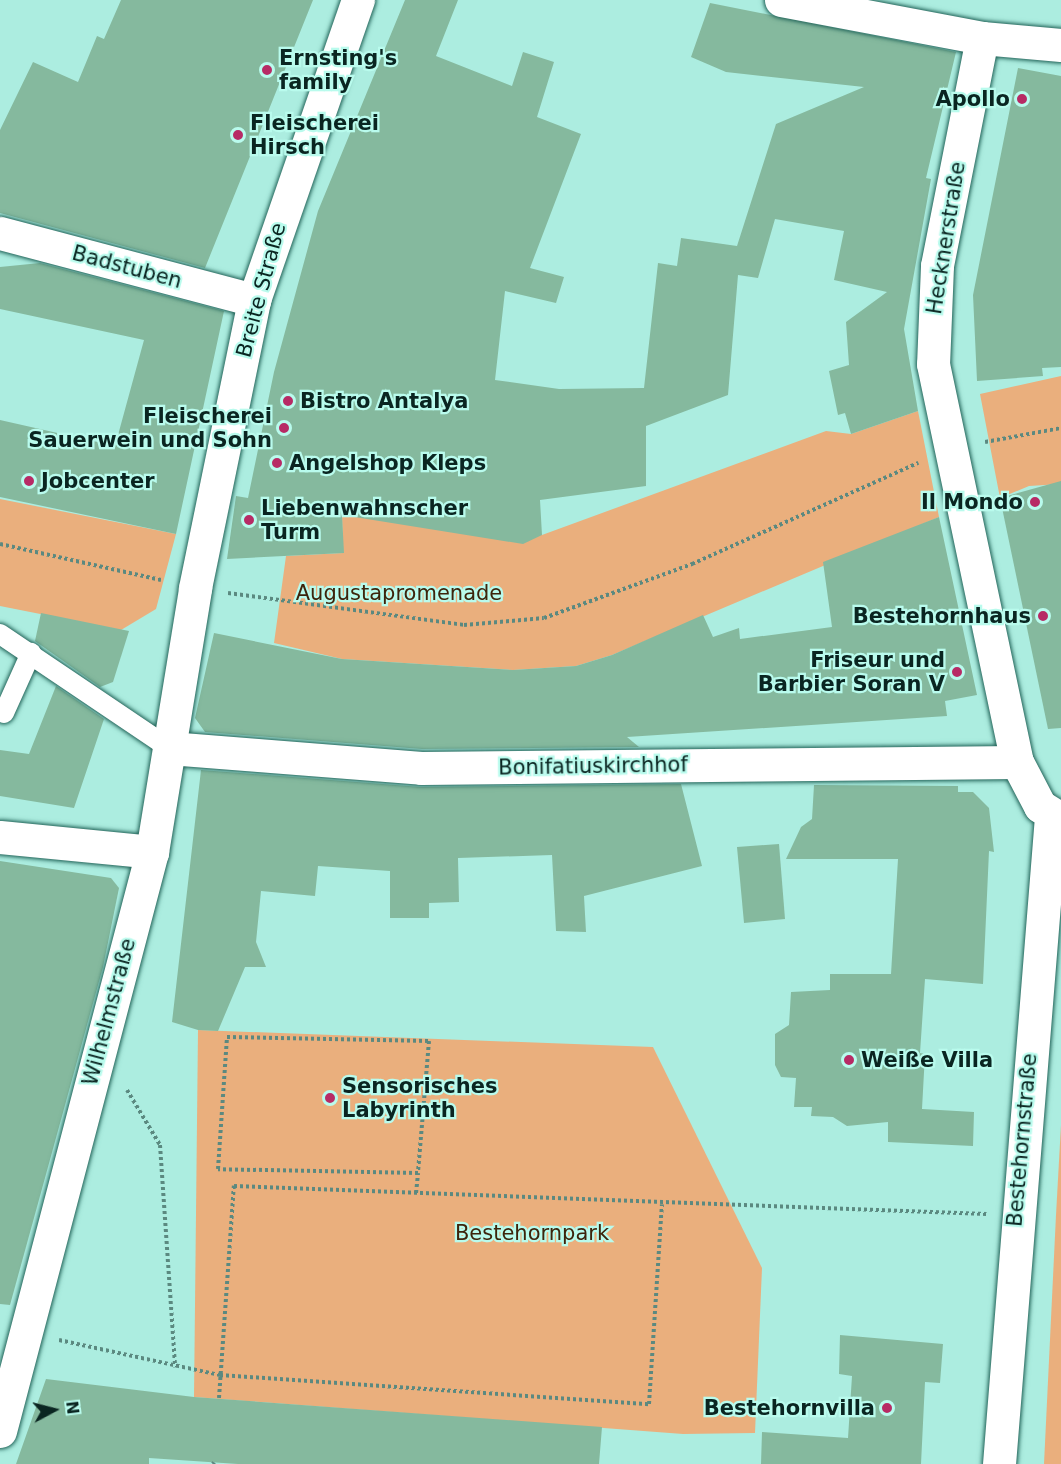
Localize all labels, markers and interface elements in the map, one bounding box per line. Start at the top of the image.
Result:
place label: Ernsting's family [279,45,397,95]
marker: Ernsting's family [260,63,274,77]
place label: Apollo [935,86,1010,112]
marker: Apollo [1015,92,1029,106]
place label: Fleischerei Hirsch [250,110,379,160]
marker: Fleischerei Hirsch [231,128,245,142]
street label: Hecknerstraße [922,160,970,316]
street label: Breite Straße [231,220,291,360]
street label: Badstuben [69,240,185,294]
place label: Bistro Antalya [300,388,468,414]
marker: Bistro Antalya [281,394,295,408]
place label: Fleischerei Sauerwein und Sohn [28,403,272,453]
marker: Fleischerei Sauerwein und Sohn [277,421,291,435]
place label: Angelshop Kleps [289,450,486,476]
marker: Angelshop Kleps [270,456,284,470]
place label: Jobcenter [41,468,155,494]
marker: Jobcenter [22,474,36,488]
place label: Il Mondo [921,489,1023,515]
place label: Liebenwahnscher Turm [261,495,468,545]
marker: Il Mondo [1028,495,1042,509]
marker: Liebenwahnscher Turm [242,513,256,527]
park label: Augustapromenade [296,580,502,606]
place label: Bestehornhaus [853,603,1031,629]
marker: Bestehornhaus [1036,609,1050,623]
place label: Friseur und Barbier Soran V [758,647,945,697]
marker: Friseur und Barbier Soran V [950,665,964,679]
street label: Bonifatiuskirchhof [498,752,688,780]
street label: Wilhelmstraße [77,936,141,1088]
place label: Weiße Villa [861,1047,993,1073]
street label: Bestehornstraße [1002,1052,1042,1228]
marker: Weiße Villa [842,1053,856,1067]
place label: Sensorisches Labyrinth [342,1073,497,1123]
marker: Sensorisches Labyrinth [323,1091,337,1105]
park label: Bestehornpark [455,1220,609,1246]
north arrow [24,1380,84,1440]
place label: Bestehornvilla [704,1395,875,1421]
text: N [62,1400,83,1416]
marker: Bestehornvilla [880,1401,894,1415]

